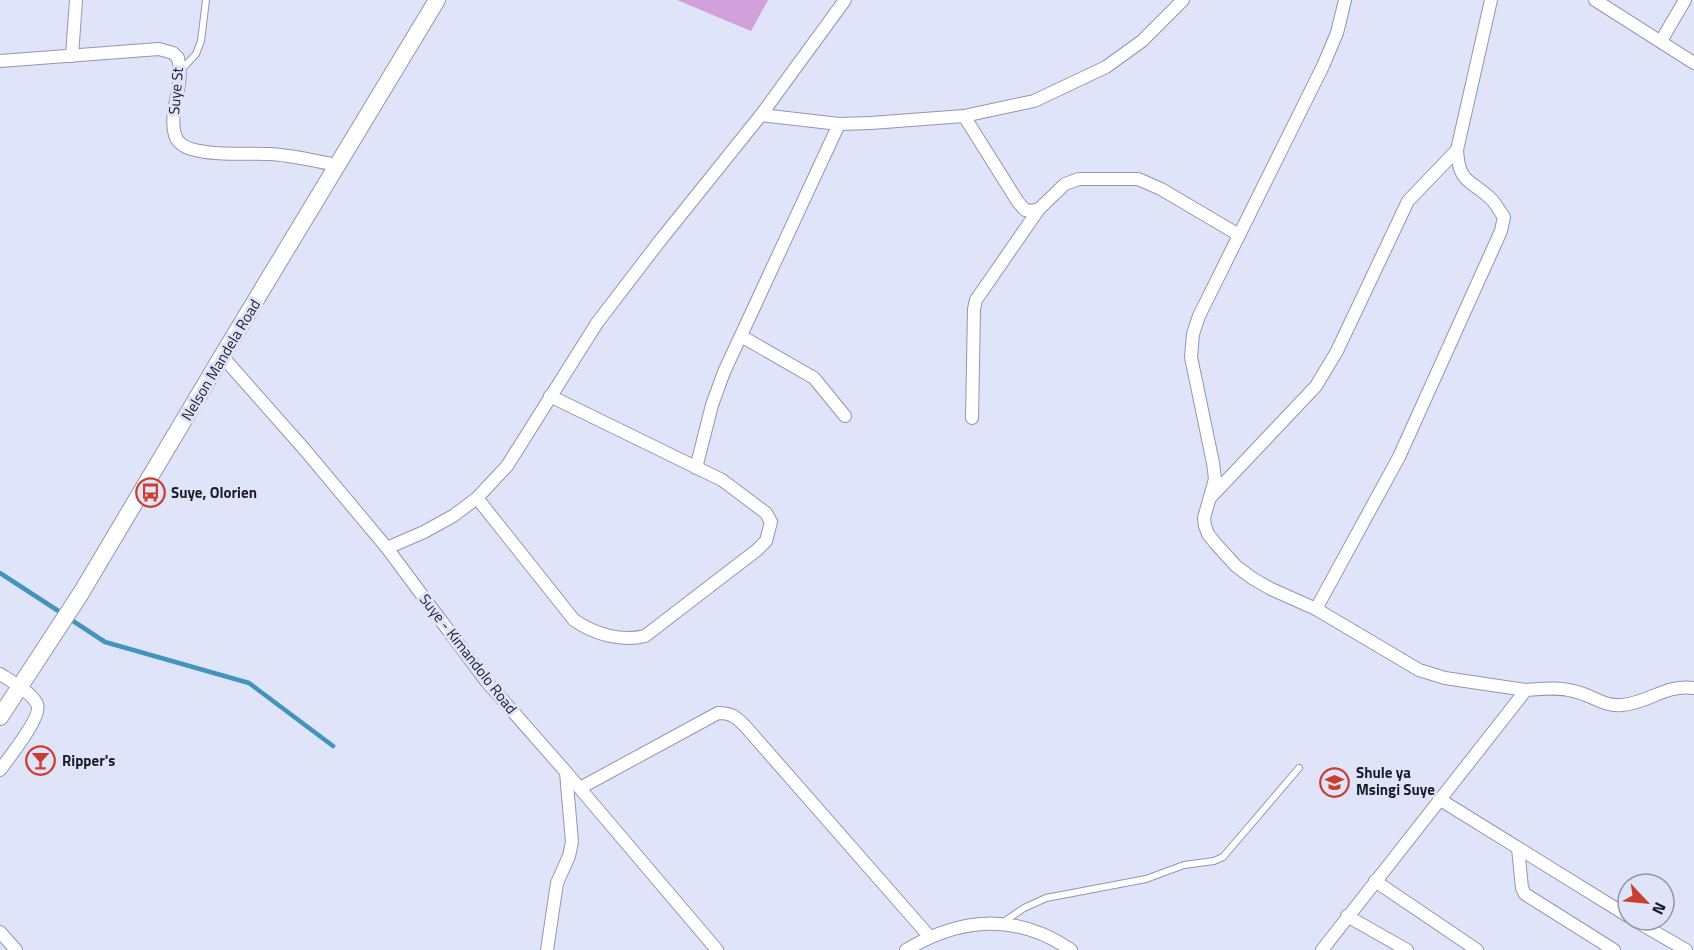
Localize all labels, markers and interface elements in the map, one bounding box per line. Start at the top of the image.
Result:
street label: Suye St [162,66,189,116]
street label: Nelson Mandela Road [175,295,266,425]
bus stop icon: Suye, Olorien [134,477,166,509]
place label: Suye, Olorien [171,481,257,504]
street label: Suye - Kimandolo Road [414,589,523,719]
bar icon: Ripper's [25,745,57,777]
place label: Ripper's [62,749,115,772]
place label: Shule ya Msingi Suye [1356,761,1435,801]
school or university icon: Shule ya Msingi Suye [1319,766,1351,798]
north arrow [1616,872,1676,932]
text: N [1646,898,1673,919]

